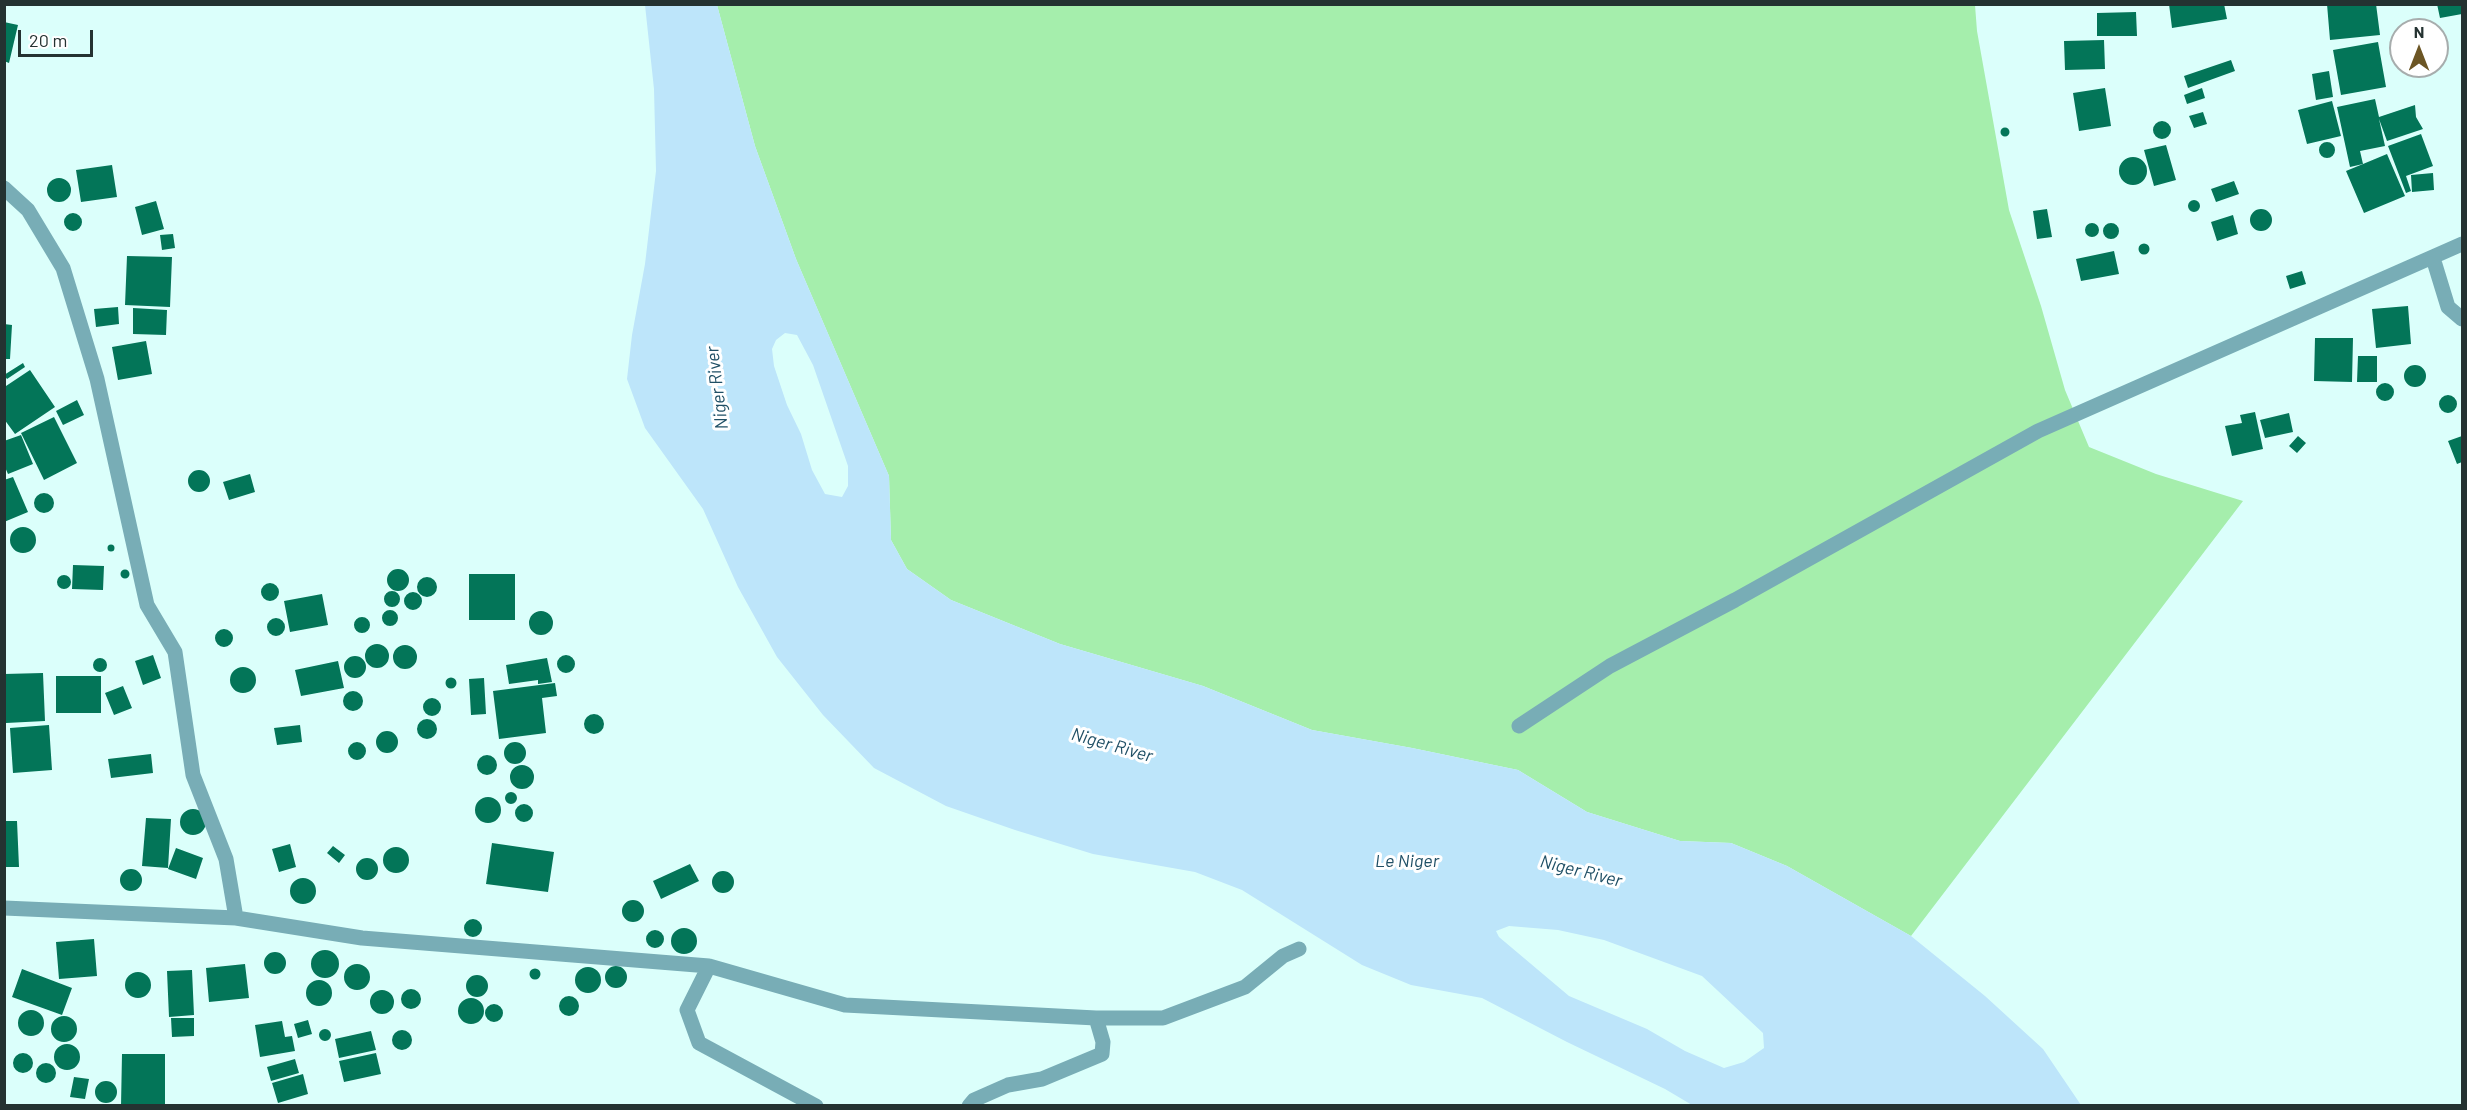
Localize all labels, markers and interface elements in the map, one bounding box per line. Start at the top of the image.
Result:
scale bar [21,18,96,56]
north arrow [2389,18,2449,78]
text: N [2414,22,2424,41]
text: 20 m [29,29,67,51]
water label: Niger River [701,345,733,431]
water label: Niger River [1069,723,1155,767]
water label: Le Niger [1375,850,1439,872]
water label: Niger River [1538,850,1624,892]

